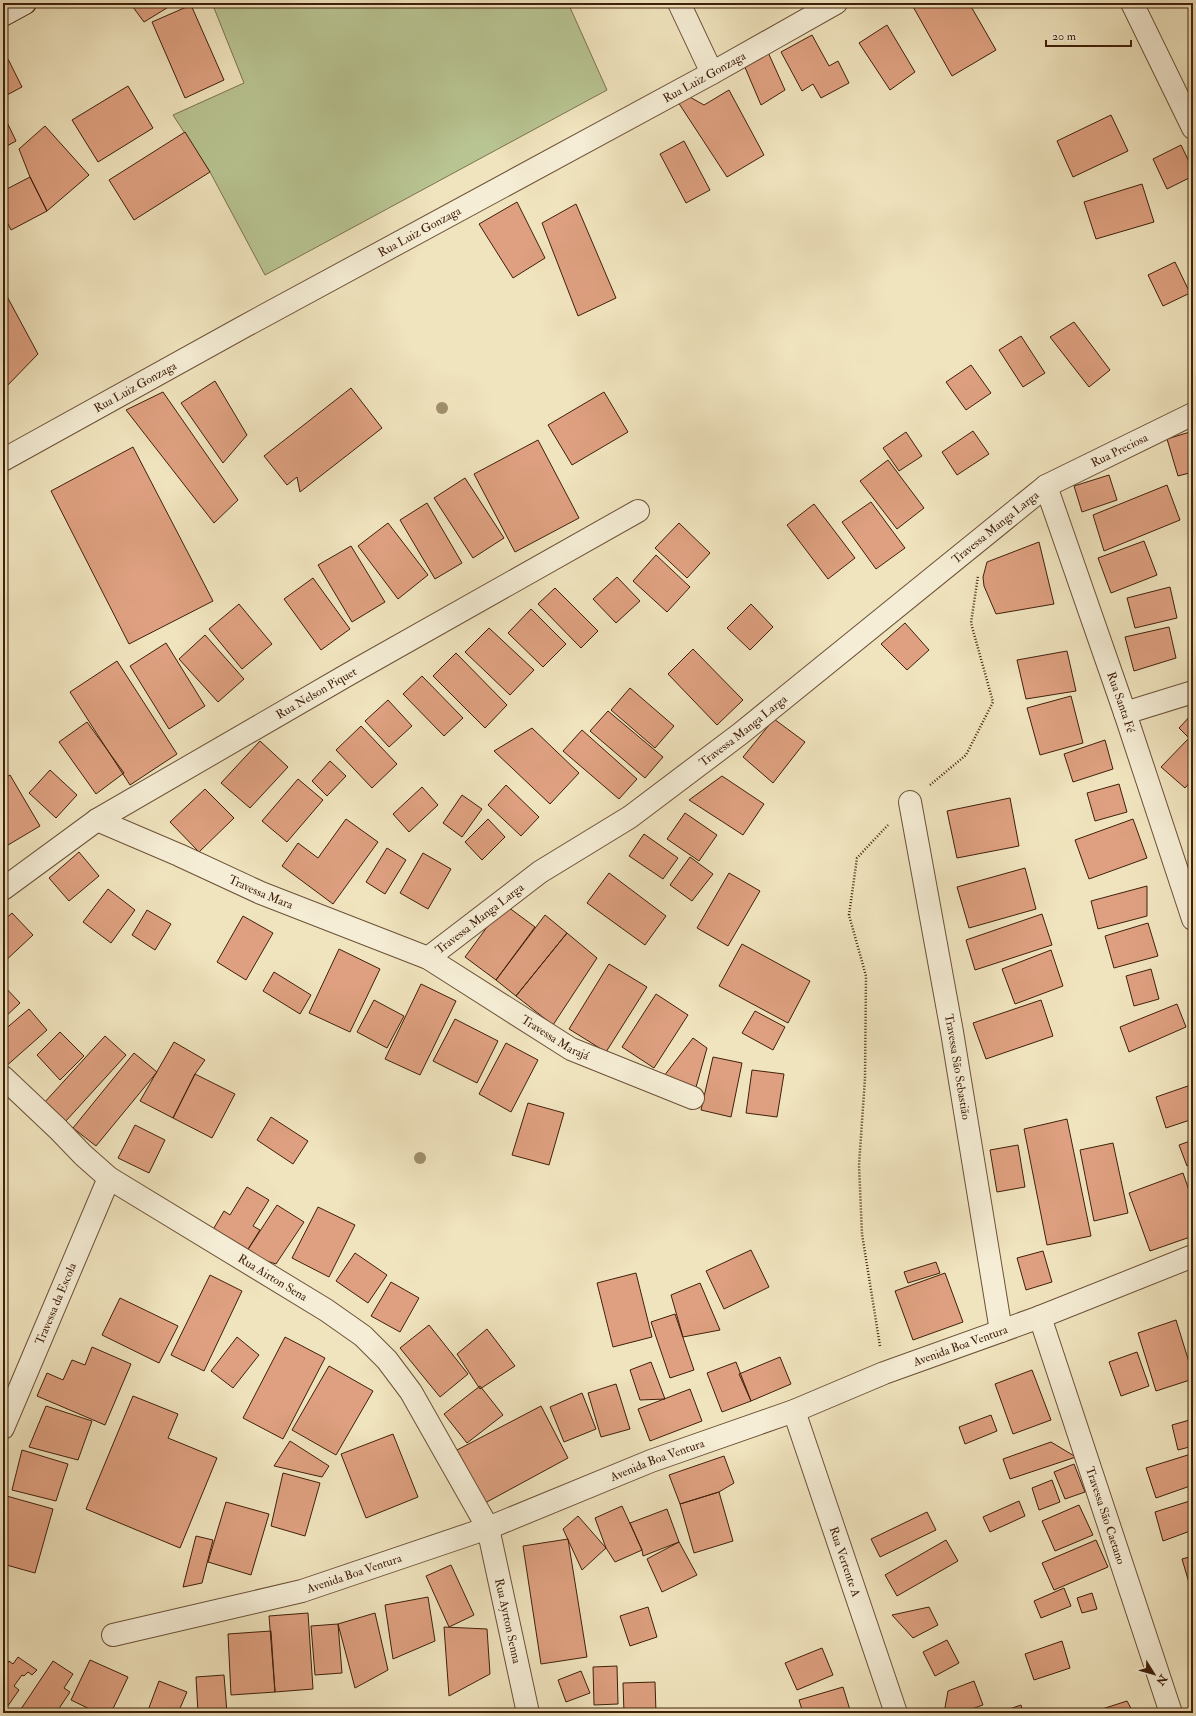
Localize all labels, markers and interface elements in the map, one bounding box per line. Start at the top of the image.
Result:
scale bar [1046,22,1131,48]
text: 20 m [1052,29,1077,44]
street label: Rua Luiz Gonzaga [660,48,749,106]
street label: Rua Luiz Gonzaga [375,202,465,260]
street label: Rua Luiz Gonzaga [91,357,180,416]
street label: Rua Preciosa [1088,429,1151,470]
street label: Travessa Manga Larga [949,487,1043,567]
street label: Rua Nelson Piquet [273,664,359,722]
street label: Rua Santa Fé [1104,670,1139,736]
street label: Travessa Manga Larga [696,691,791,770]
street label: Travessa Mara [226,872,296,913]
street label: Travessa Manga Larga [432,879,528,957]
street label: Travessa Marajá [519,1012,592,1063]
street label: Travessa São Sebastião [941,1013,974,1121]
street label: Rua Airton Sena [235,1251,311,1305]
street label: Travessa da Escola [32,1260,80,1347]
street label: Avenida Boa Ventura [910,1321,1011,1370]
street label: Avenida Boa Ventura [607,1435,707,1485]
street label: Travessa São Caetano [1082,1465,1129,1566]
street label: Rua Vertente A [826,1525,864,1599]
street label: Avenida Boa Ventura [304,1550,405,1597]
street label: Rua Ayrton Senna [492,1577,525,1666]
north arrow [1134,1654,1174,1694]
text: N [1153,1671,1170,1688]

